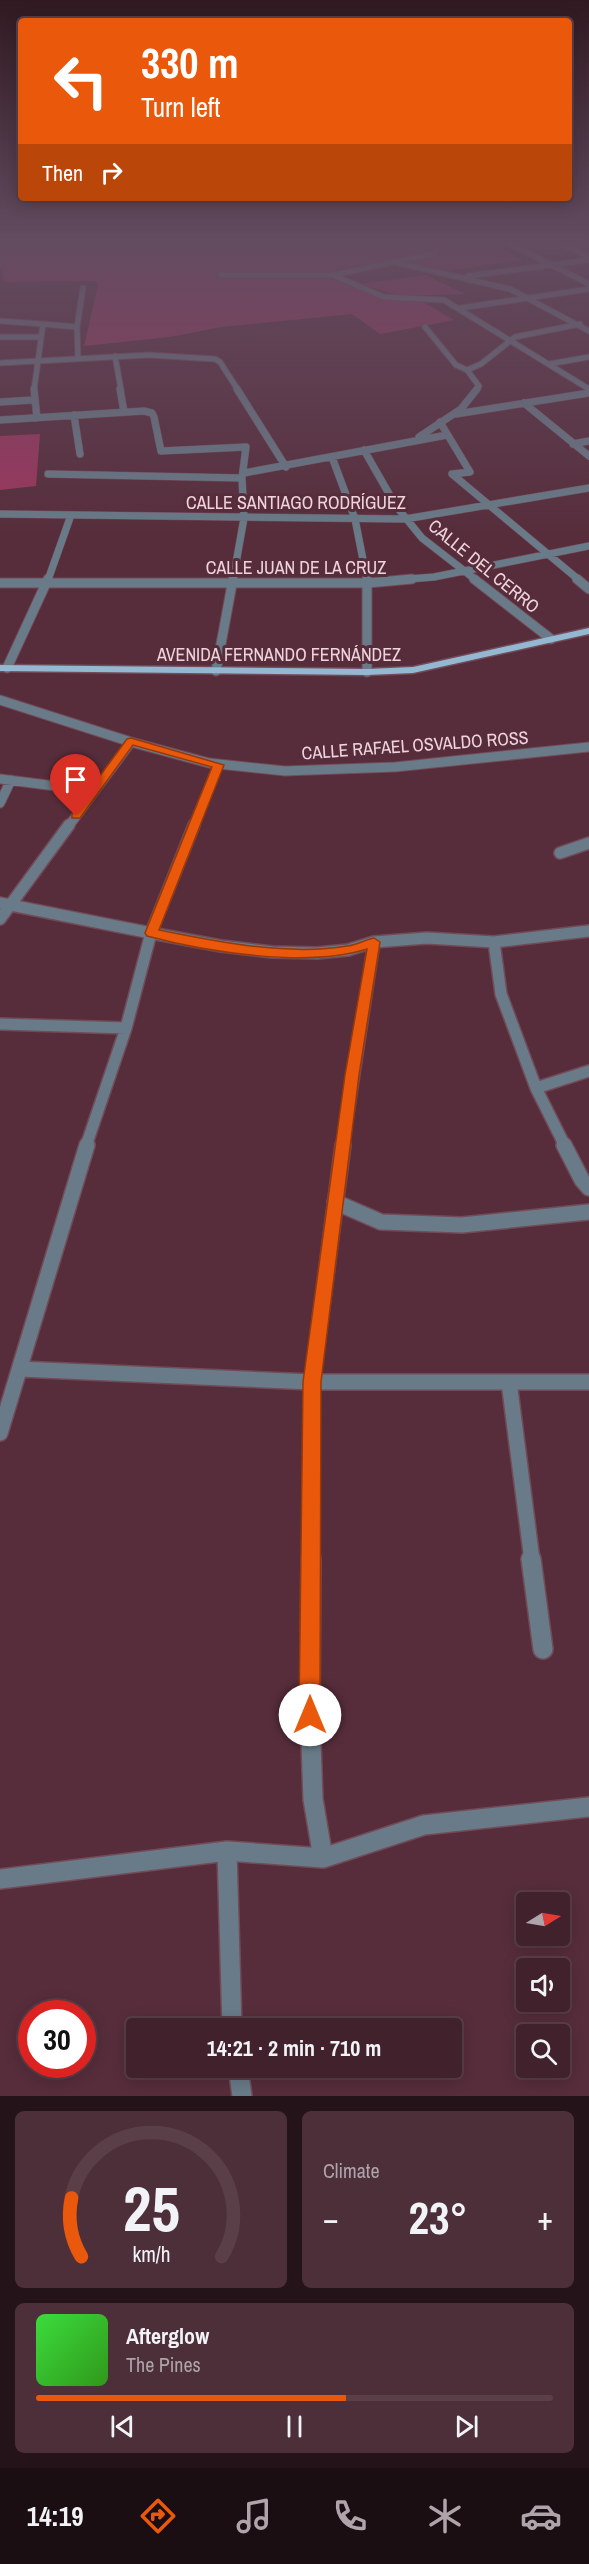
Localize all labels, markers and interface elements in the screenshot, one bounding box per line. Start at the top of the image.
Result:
text: 330 m [141,35,239,91]
icon: left [42,42,120,120]
text: Turn left [141,89,220,125]
icon: right [95,156,128,189]
text: Then [42,158,83,188]
street label: CALLE SANTIAGO RODRÍGUEZ [186,490,406,515]
street label: CALLE DEL CERRO [423,513,545,619]
street label: CALLE JUAN DE LA CRUZ [206,555,386,580]
street label: AVENIDA FERNANDO FERNÁNDEZ [156,642,401,667]
street label: CALLE RAFAEL OSVALDO ROSS [301,725,529,765]
pin [50,754,101,816]
icon: arrive [59,763,92,796]
position arrow [278,1683,342,1747]
north arrow [516,1892,570,1946]
map controls [516,1892,570,2078]
button: sound [516,1958,570,2012]
speed limit sign: 30 [18,2000,96,2078]
button: search [516,2024,570,2078]
text: 14:21 · 2 min · 710 m [207,2033,381,2063]
text: Climate [323,2157,380,2184]
text: 25 [123,2166,179,2250]
text: 23° [408,2187,468,2248]
text: − [323,2196,339,2240]
text: + [537,2196,553,2240]
text: km/h [132,2240,170,2269]
text: Afterglow [126,2321,209,2351]
text: The Pines [126,2351,201,2378]
icon: previous [106,2410,139,2443]
icon: pause [278,2410,311,2443]
icon: next [450,2410,483,2443]
icon: directions [137,2495,179,2537]
icon: music [233,2495,275,2537]
icon: phone [329,2495,371,2537]
icon: climate [424,2495,466,2537]
icon: car [520,2495,562,2537]
text: 14:19 [27,2498,83,2534]

